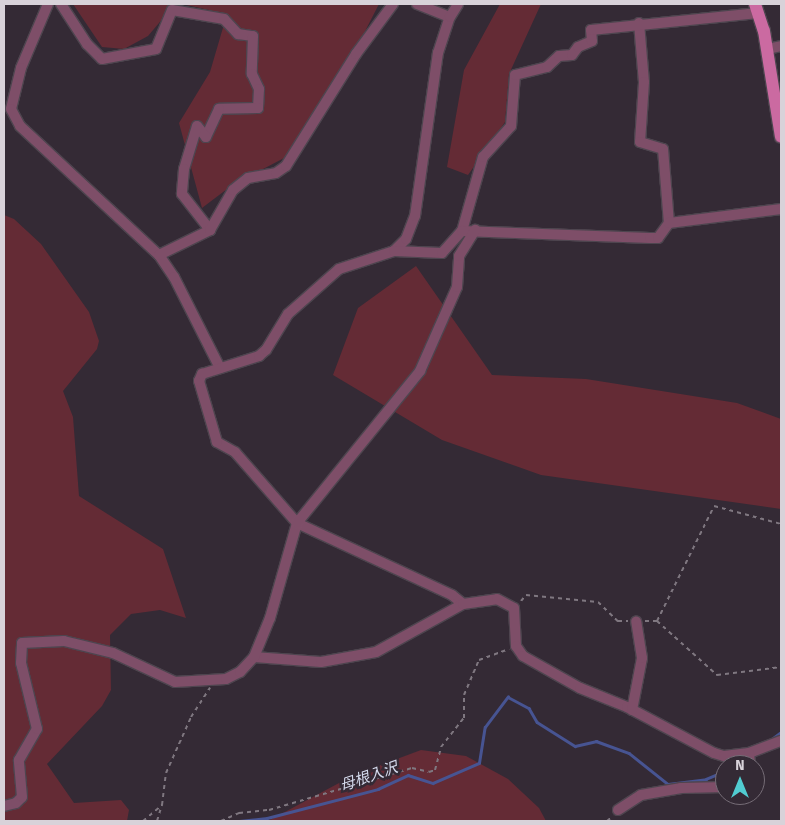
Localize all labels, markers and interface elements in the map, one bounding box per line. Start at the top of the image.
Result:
north arrow [715,755,765,805]
text: N [735,757,745,774]
water label: 母根入沢 [338,759,400,795]

